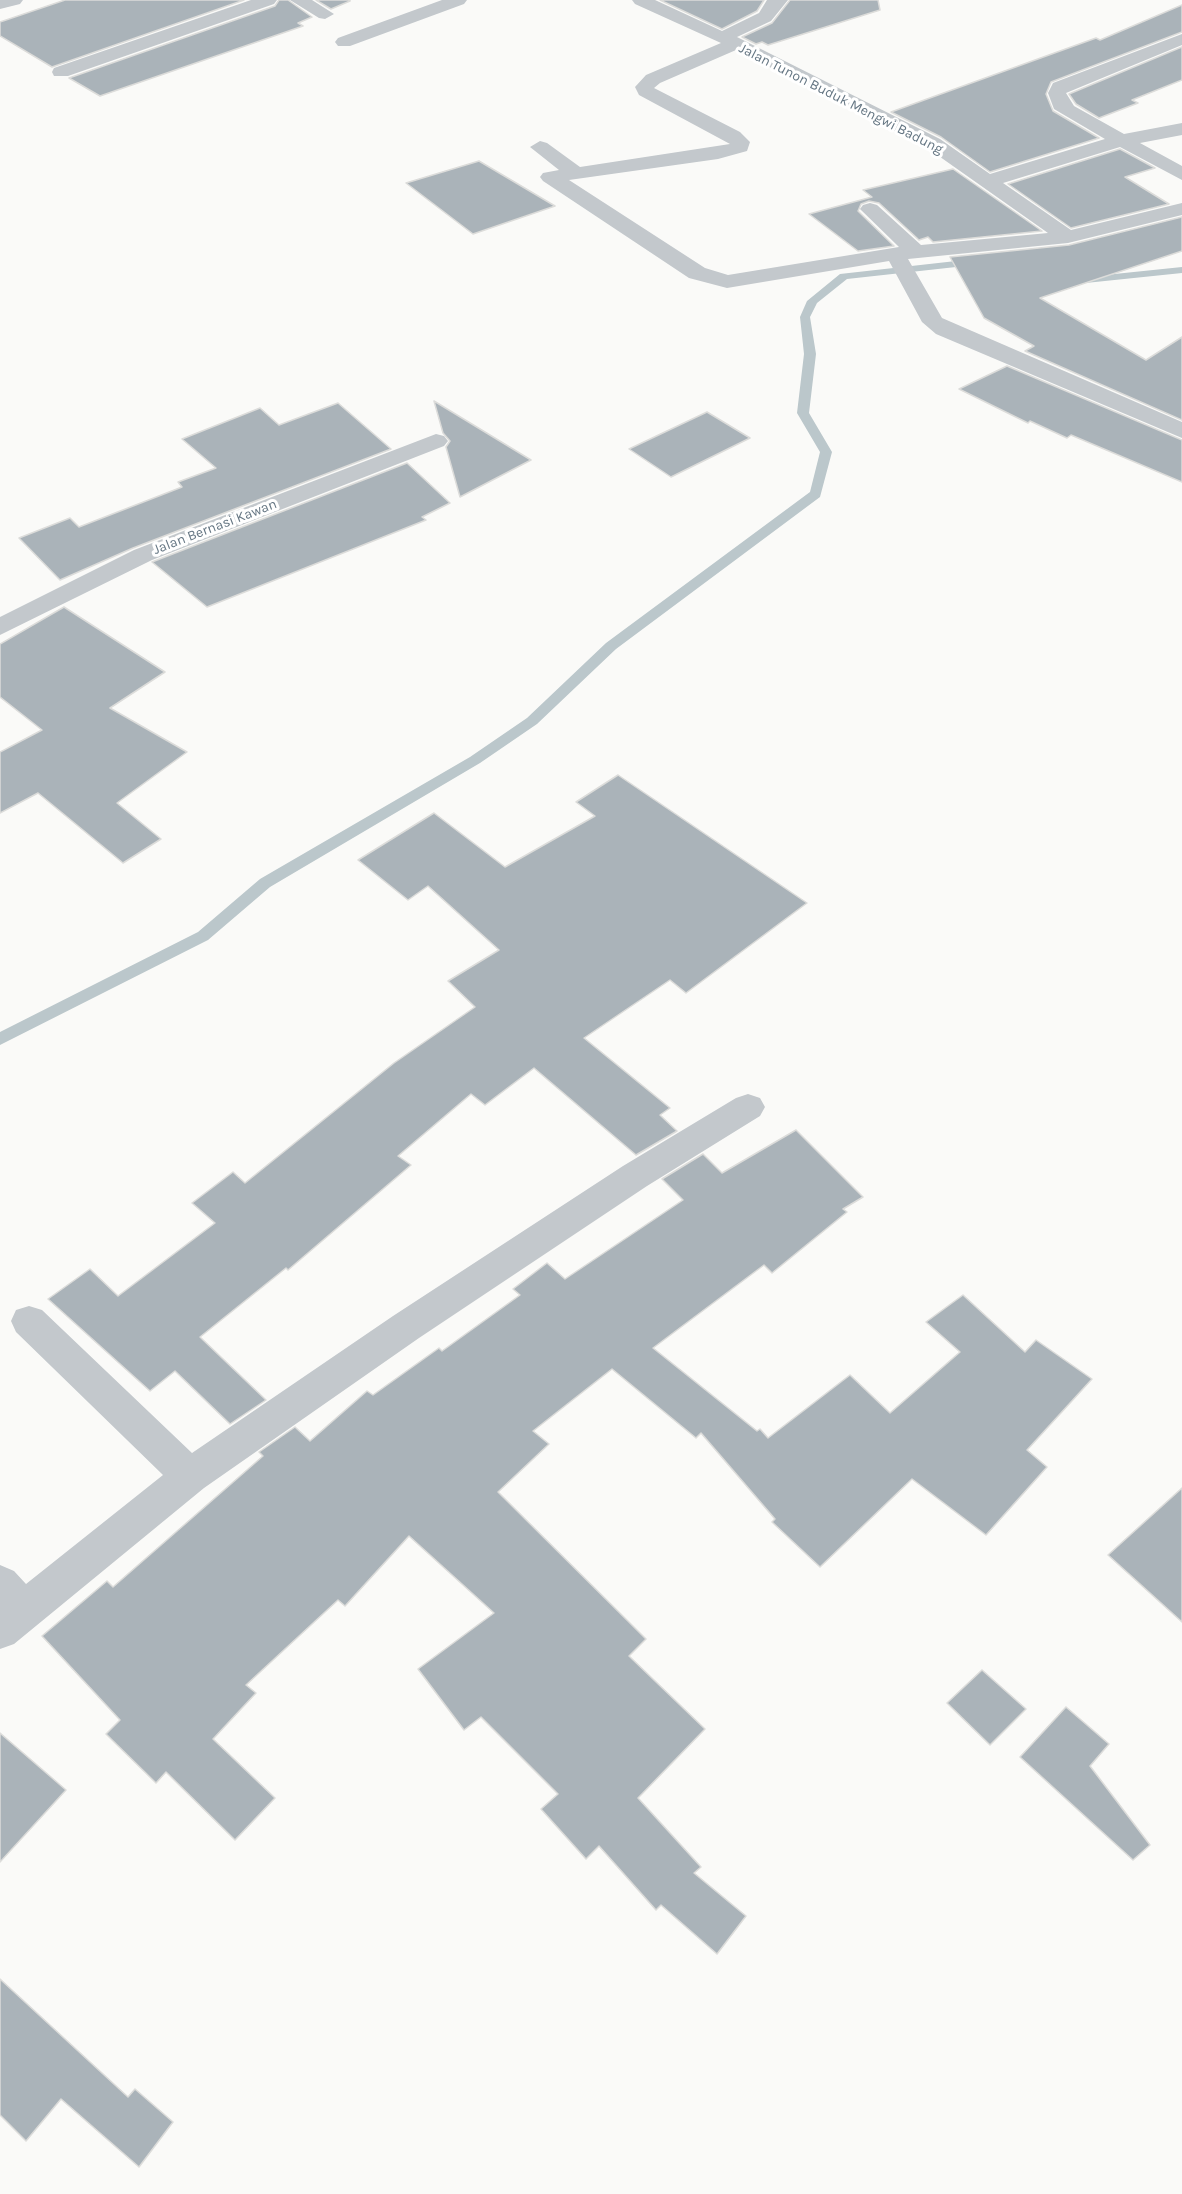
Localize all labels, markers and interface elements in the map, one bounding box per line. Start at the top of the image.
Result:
street label: Jalan Tunon Buduk Mengwi Badung [736,40,946,158]
street label: Jalan Bernasi Kawan [151,496,279,558]

